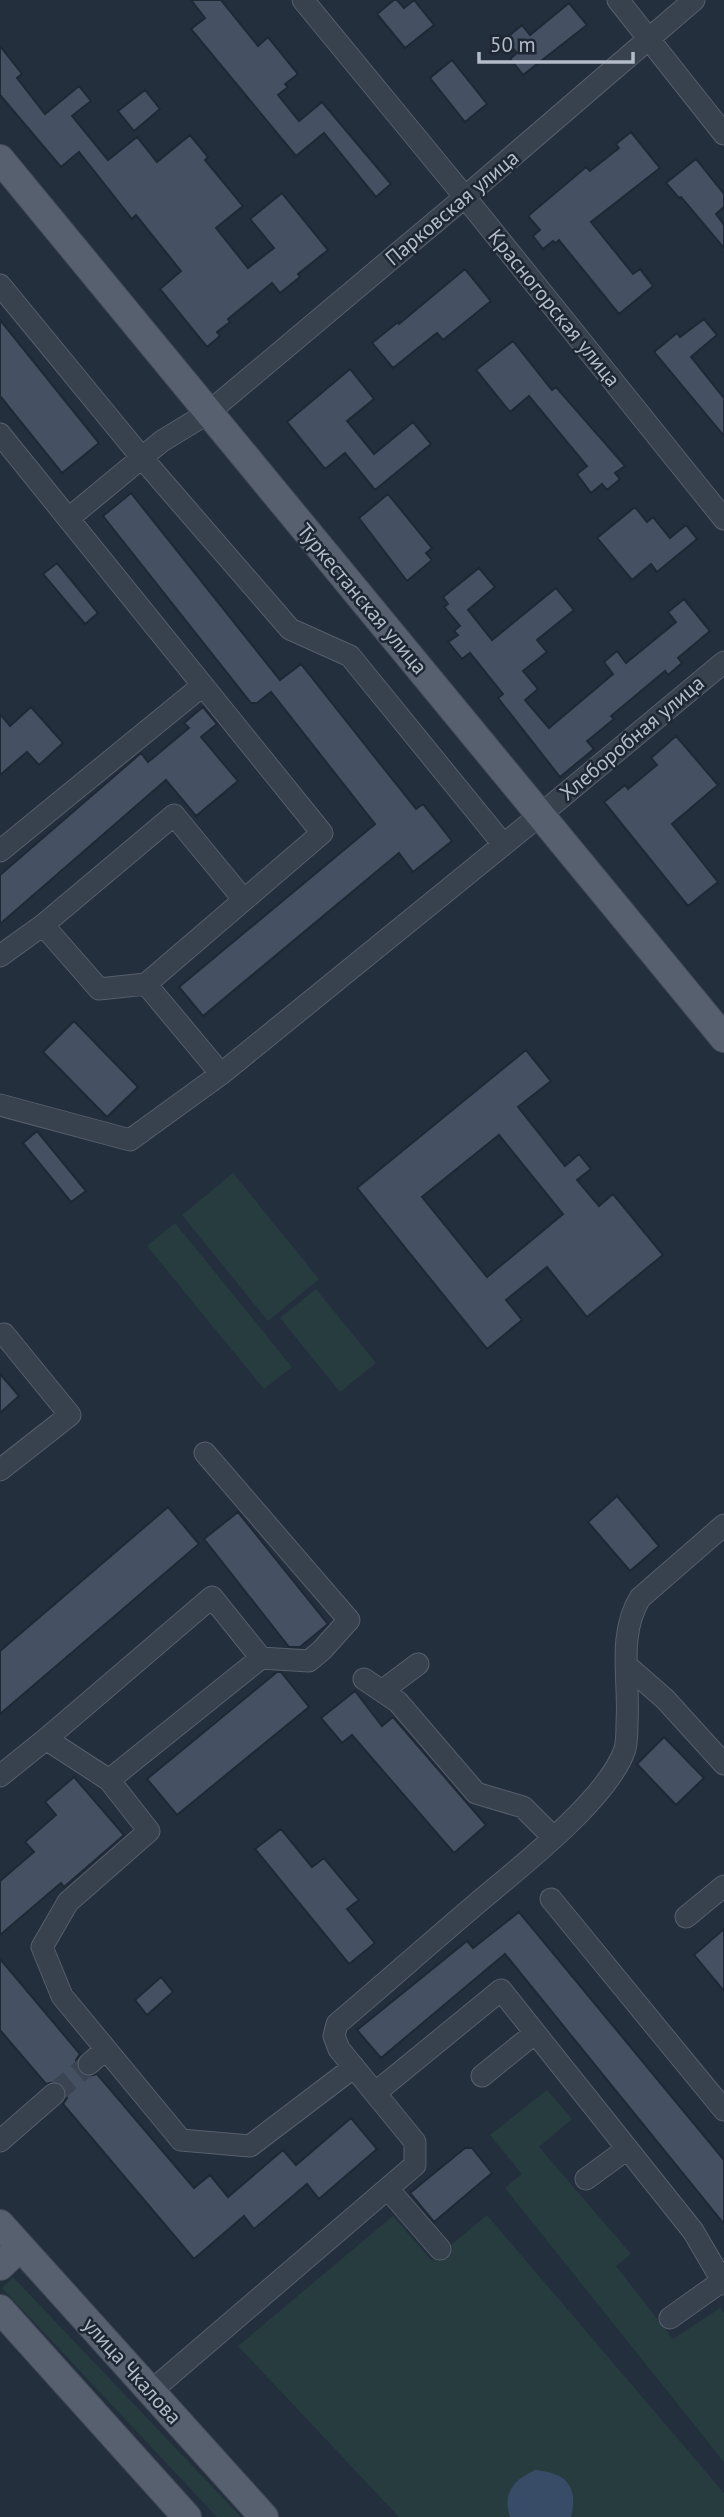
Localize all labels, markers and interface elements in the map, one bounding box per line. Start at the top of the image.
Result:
scale bar [479,21,633,65]
text: 50 m [490,31,536,58]
street label: Парковская улица [379,144,524,271]
street label: Красногорская улица [482,223,626,392]
street label: Туркестанская улица [291,518,433,680]
street label: Хлеборобная улица [554,669,710,806]
street label: улица Чкалова [77,2311,188,2430]

